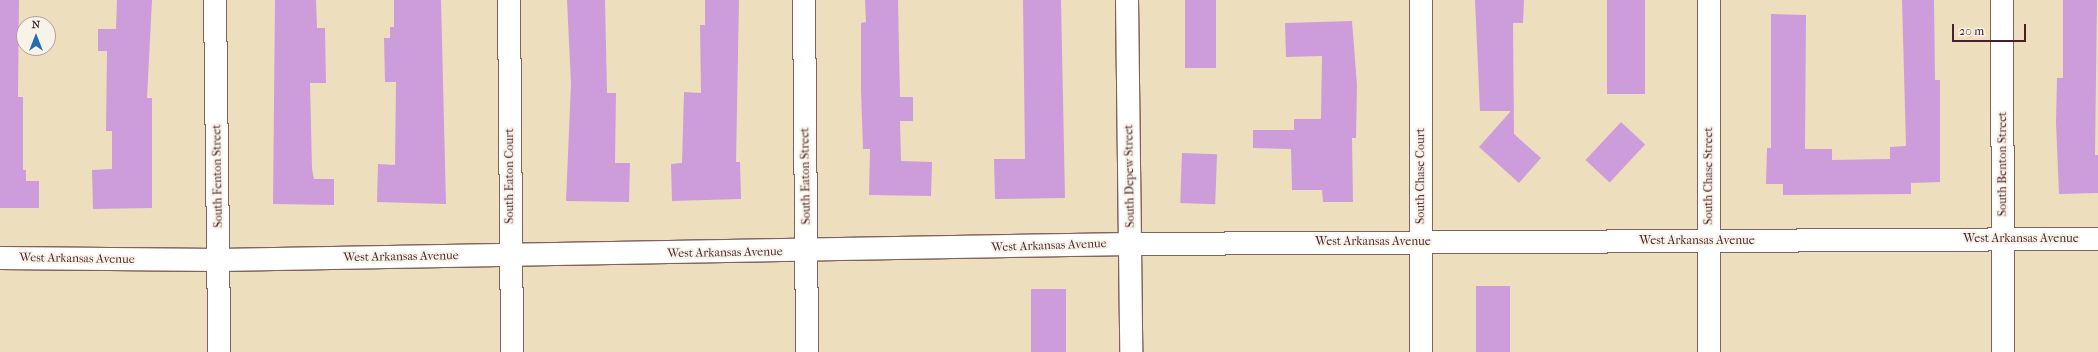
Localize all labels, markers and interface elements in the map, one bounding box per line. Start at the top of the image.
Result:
north arrow [16,16,56,56]
scale bar [1954,16,2028,42]
text: N [32,18,40,31]
text: 20 m [1959,24,1984,38]
street label: South Benton Street [1996,112,2010,216]
street label: South Fenton Street [210,124,226,228]
street label: South Depew Street [1122,124,1138,228]
street label: South Eaton Street [798,127,814,225]
street label: South Chase Street [1702,127,1716,225]
street label: South Eaton Court [503,128,517,224]
street label: South Chase Court [1414,128,1428,224]
street label: West Arkansas Avenue [1963,232,2079,246]
street label: West Arkansas Avenue [1639,234,1755,248]
street label: West Arkansas Avenue [1315,235,1431,249]
street label: West Arkansas Avenue [991,237,1107,255]
street label: West Arkansas Avenue [667,245,783,261]
street label: West Arkansas Avenue [343,249,459,265]
street label: West Arkansas Avenue [19,251,135,267]

